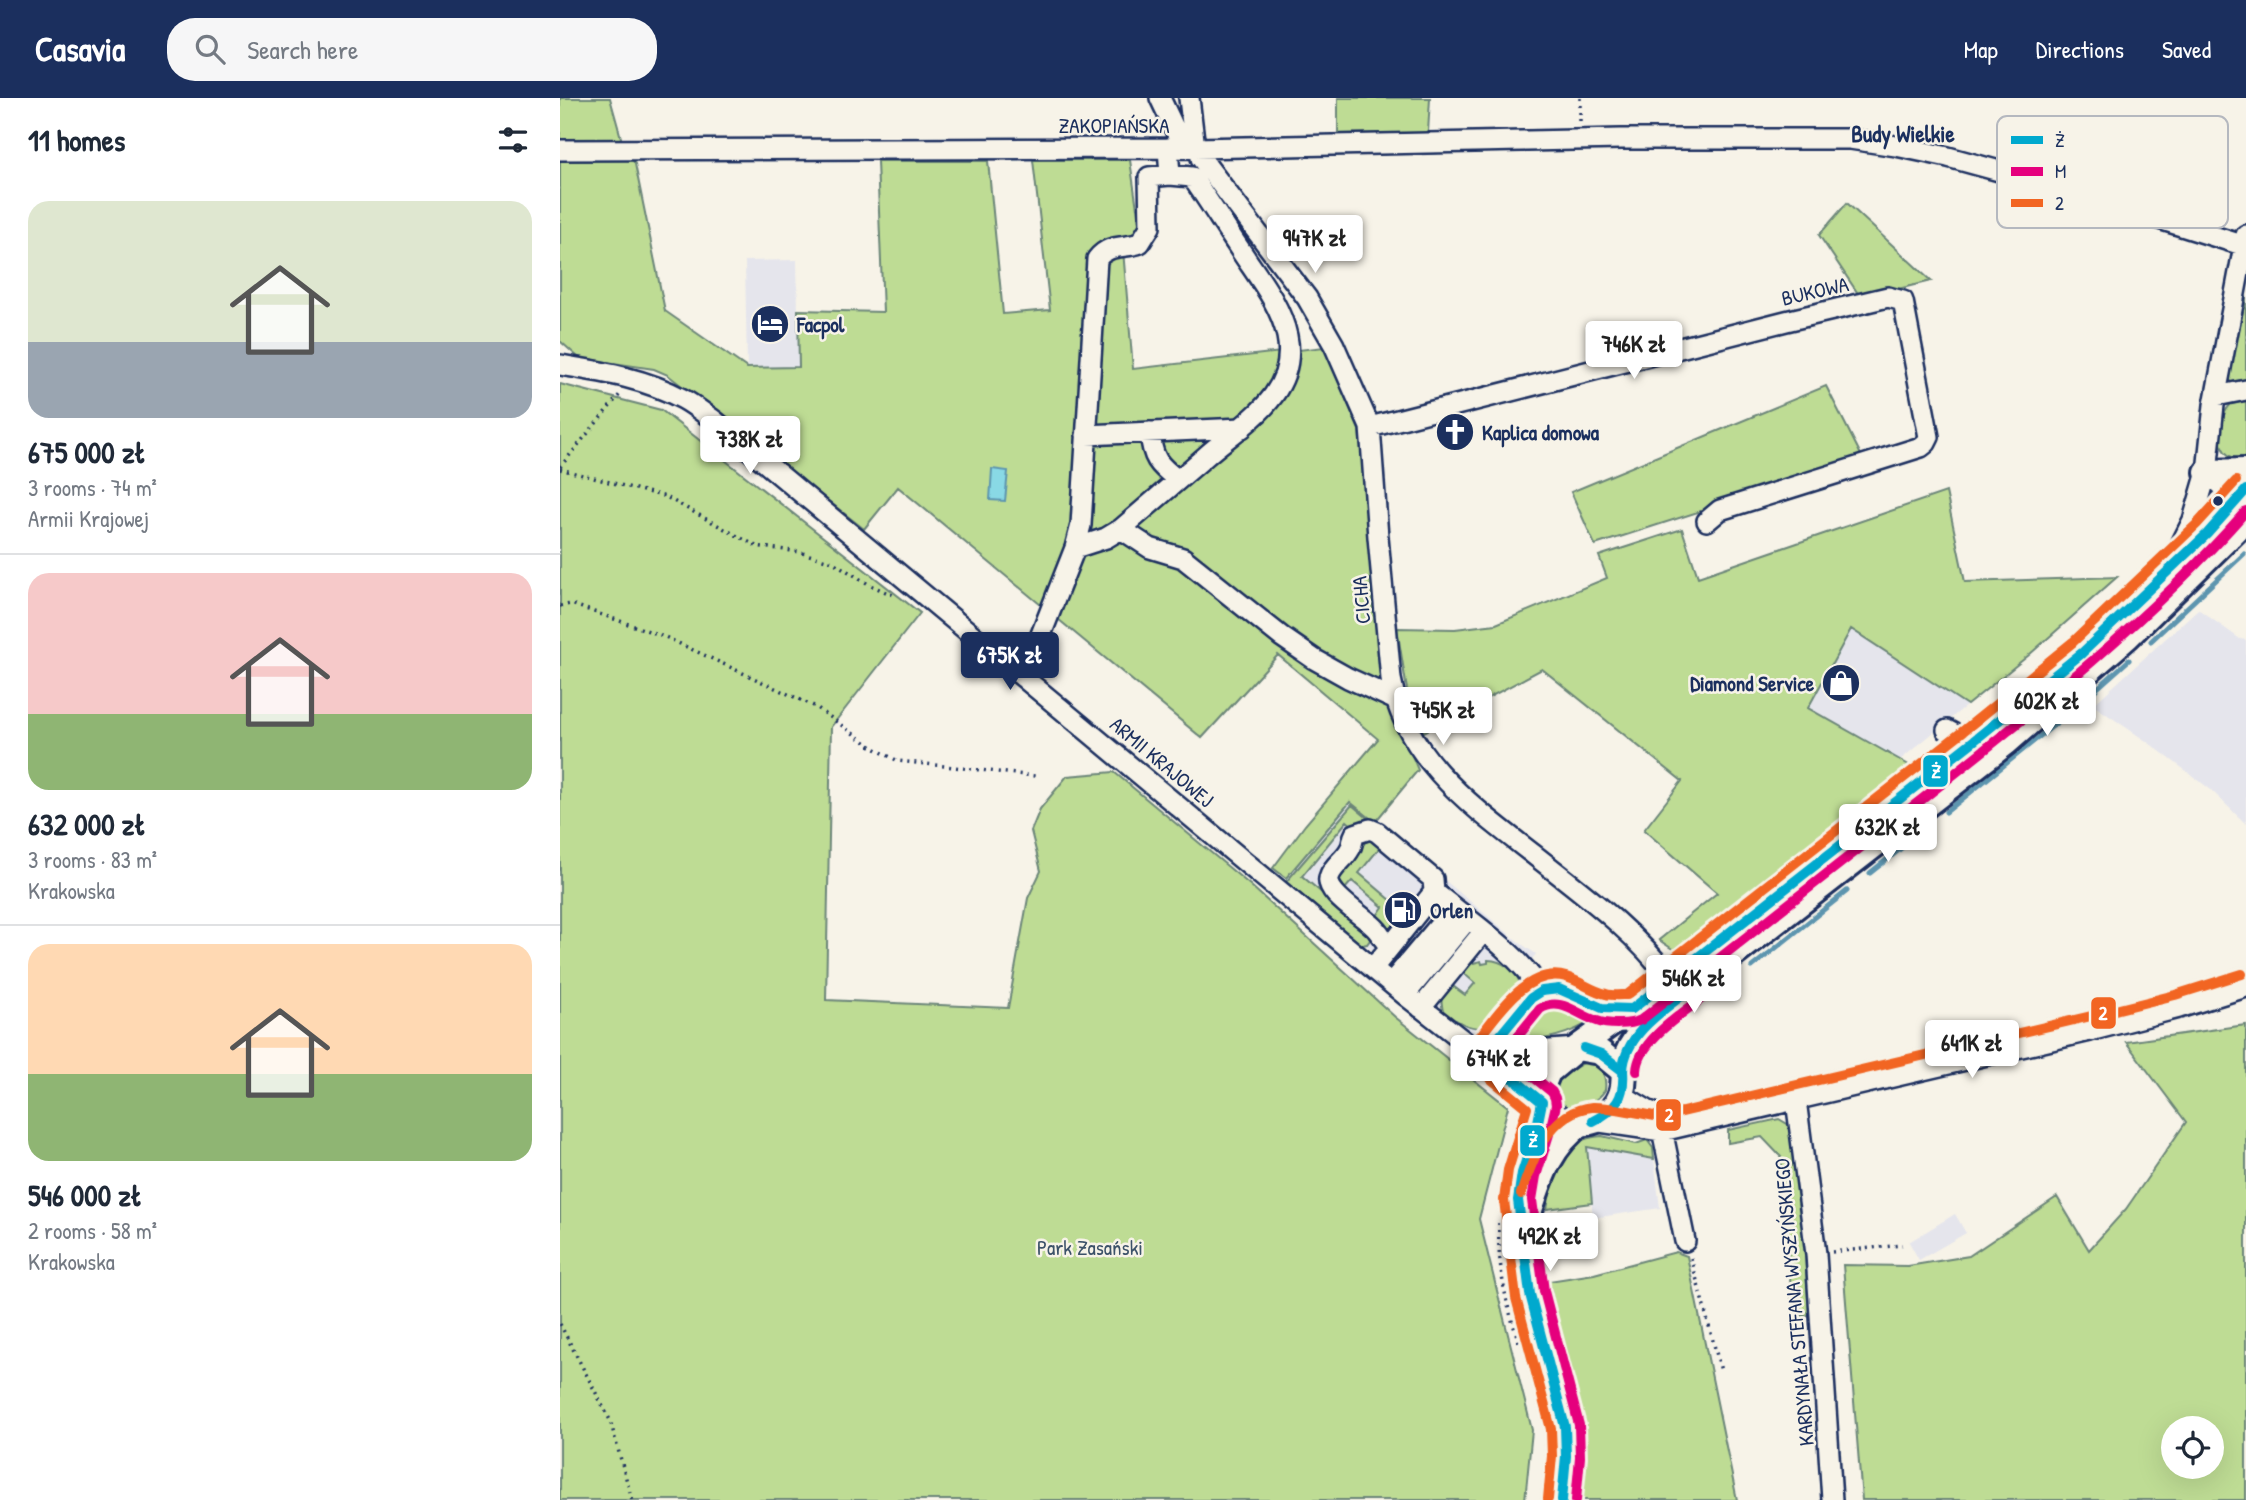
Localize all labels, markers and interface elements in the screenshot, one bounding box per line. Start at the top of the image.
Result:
search box [167,18,657,81]
text: Casavia [35,27,125,71]
icon: search [191,30,229,68]
text: Search here [247,32,358,67]
text: Map [1964,33,1998,65]
text: Directions [2036,33,2124,65]
text: Saved [2162,33,2211,65]
street label: ZAKOPIAŃSKA [1059,111,1169,140]
legend [1997,116,2228,228]
district label: Budy Wielkie [1851,118,1955,150]
text: 11 homes [28,120,125,160]
icon: filters [494,121,532,159]
text: Ż [2055,127,2065,153]
text: M [2055,158,2066,184]
text: 2 [2055,190,2064,216]
pin: 947K zł [1250,216,1380,275]
text: 947K zł [1283,222,1347,253]
icon: home [217,247,343,373]
street label: BUKOWA [1779,269,1851,313]
hotel icon: Facpol [749,303,791,345]
place label: Facpol [796,310,845,340]
pin: 746K zł [1569,322,1699,381]
text: 746K zł [1601,328,1667,359]
church icon: Kaplica domowa [1434,411,1476,453]
pin: 738K zł [685,416,815,476]
place label: Kaplica domowa [1482,418,1600,448]
text: 738K zł [716,423,784,454]
text: 675 000 zł [28,432,146,472]
text: 3 rooms · 74 m² [28,472,157,503]
unlabelled marker [2211,494,2225,508]
text: Armii Krajowej [28,503,149,534]
street label: CICHA [1344,575,1378,625]
icon: home [217,619,343,745]
pin: 675K zł [945,632,1075,692]
text: 675K zł [977,639,1043,670]
shop icon: Diamond Service [1820,662,1862,704]
place label: Diamond Service [1690,669,1815,698]
pin: 602K zł [1982,678,2112,738]
text: 602K zł [2014,685,2080,716]
pin: 745K zł [1378,688,1508,747]
text: 745K zł [1410,694,1476,725]
street label: ARMII KRAJOWEJ [1104,710,1220,814]
line badge: Ż [1922,754,1949,788]
text: Ż [1931,758,1941,784]
text: 632 000 zł [28,804,146,844]
pin: 632K zł [1823,804,1953,864]
text: 632K zł [1855,811,1921,842]
text: 3 rooms · 83 m² [28,844,157,875]
text: Krakowska [28,875,115,906]
fuel station icon: Orlen [1382,889,1424,931]
place label: Orlen [1430,896,1473,925]
pin: 546K zł [1629,956,1759,1015]
text: 546K zł [1662,962,1726,993]
icon: home [217,990,343,1116]
line badge: 2 [2090,996,2117,1030]
text: 2 [2099,1000,2108,1026]
pin: 641K zł [1907,1020,2037,1080]
text: 641K zł [1941,1027,2003,1058]
pin: 674K zł [1434,1035,1564,1095]
text: 674K zł [1466,1042,1532,1073]
line badge: 2 [1655,1098,1682,1132]
text: 2 [1665,1102,1674,1128]
line badge: Ż [1519,1124,1546,1157]
text: Ż [1528,1127,1538,1153]
street label: KARDYNAŁA STEFANA WYSZYŃSKIEGO [1767,1157,1821,1447]
text: 546 000 zł [28,1175,142,1215]
pin: 492K zł [1485,1214,1615,1273]
text: 2 rooms · 58 m² [28,1215,157,1246]
text: 492K zł [1518,1220,1582,1251]
park label: Park Zasański [1037,1233,1143,1262]
text: Krakowska [28,1246,115,1277]
map controls [2161,1416,2224,1479]
button: locate [2161,1416,2224,1479]

